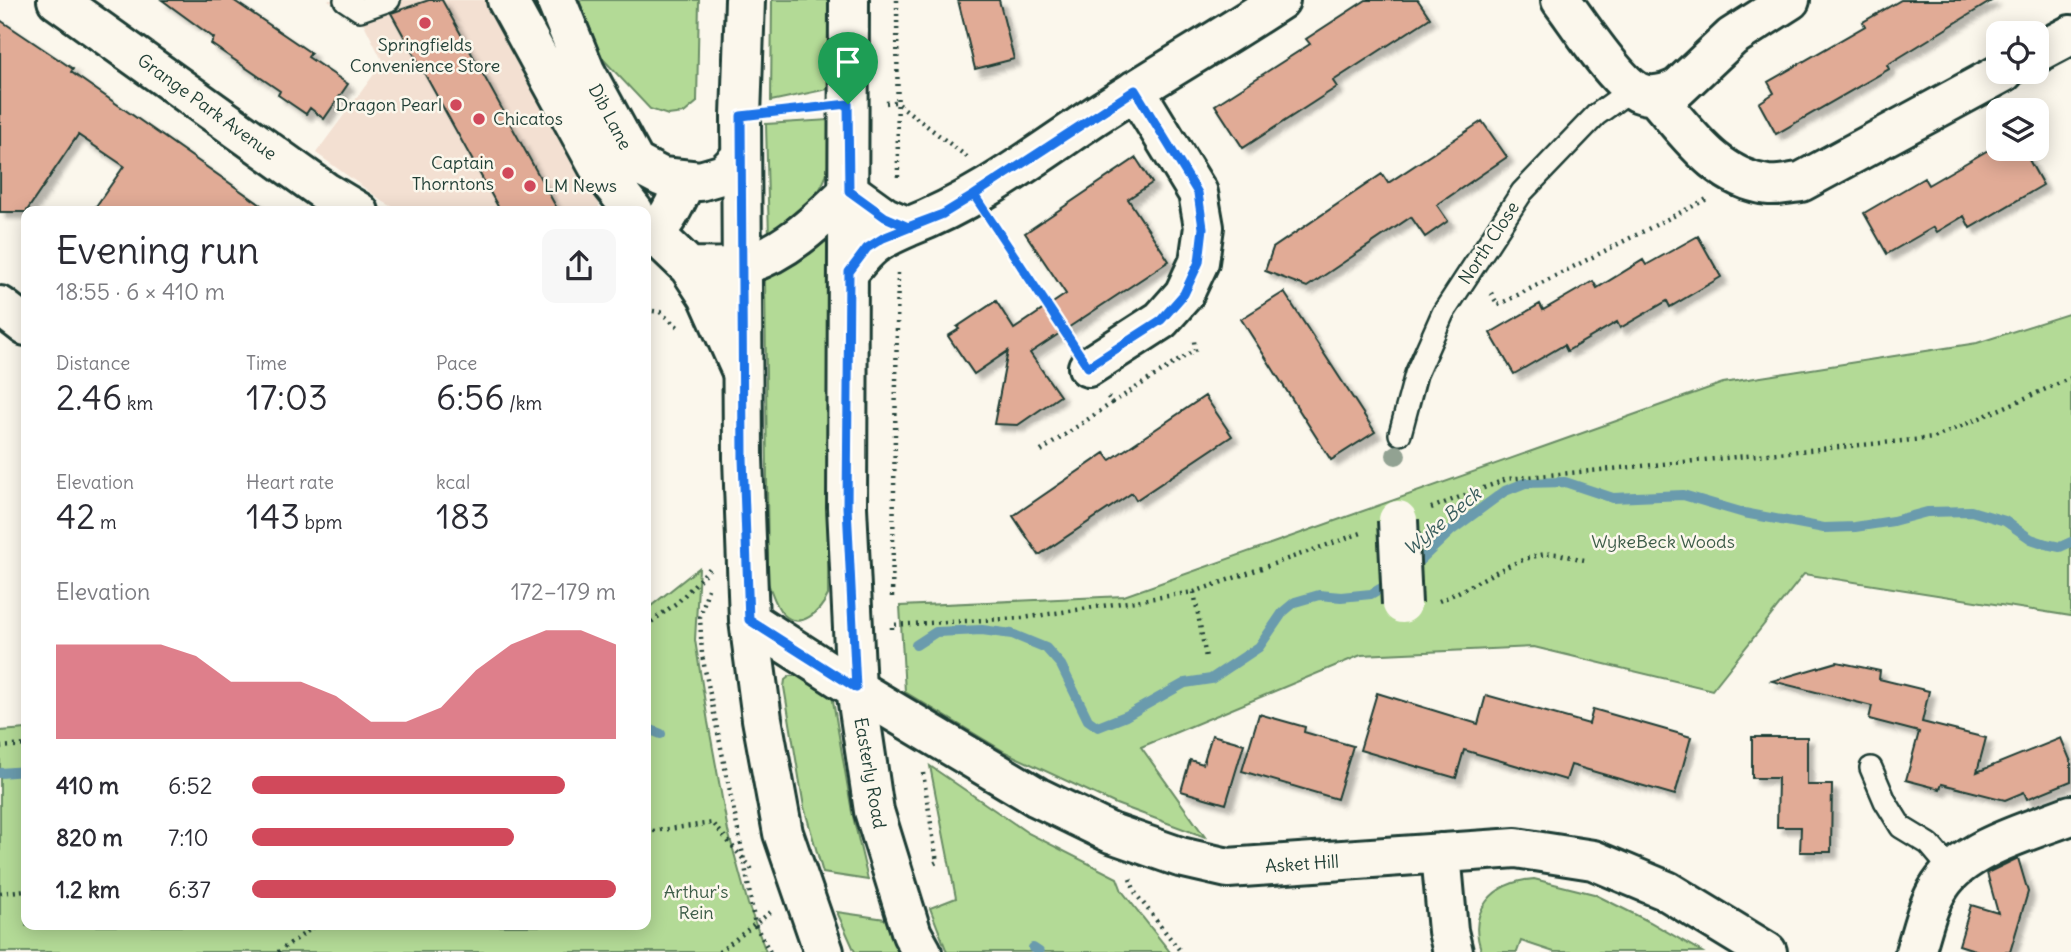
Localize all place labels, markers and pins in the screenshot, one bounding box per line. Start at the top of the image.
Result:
marker: Springfields Convenience Store [417,15,433,31]
pin [818,32,878,104]
place label: Springfields Convenience Store [350,33,500,77]
place label: Dragon Pearl [336,93,442,116]
marker: Dragon Pearl [448,97,464,113]
place label: Chicatos [493,107,563,130]
marker: Chicatos [471,111,487,127]
place label: Captain Thorntons [412,151,494,195]
marker: Captain Thorntons [500,165,516,181]
place label: LM News [544,174,617,197]
marker: LM News [522,178,538,194]

